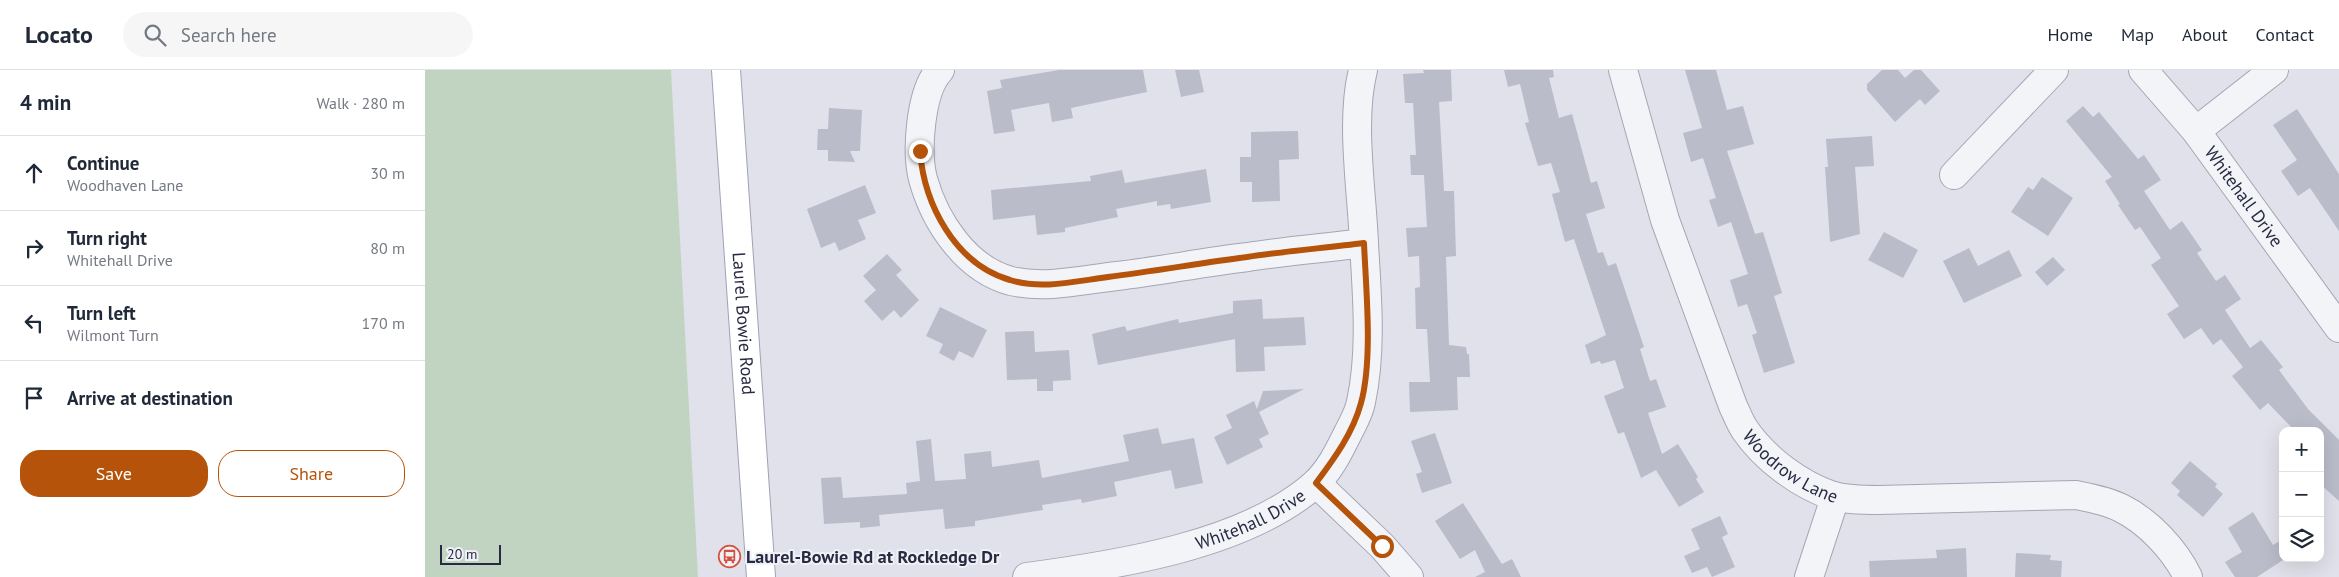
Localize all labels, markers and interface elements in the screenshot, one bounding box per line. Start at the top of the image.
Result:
search box [123,12,473,57]
text: Locato [25,19,93,50]
icon: search [141,21,169,49]
text: Search here [181,23,277,47]
text: Home [2047,23,2093,46]
text: Map [2121,23,2154,46]
text: About [2182,23,2228,46]
text: Contact [2256,23,2314,46]
text: 4 min [20,89,71,116]
text: Walk · 280 m [316,93,405,113]
route end [909,140,932,163]
street label: Whitehall Drive [2200,141,2288,251]
text: Continue [67,151,139,175]
icon: ahead [20,159,48,187]
text: 30 m [370,163,405,183]
text: Woodhaven Lane [67,175,183,195]
text: Turn right [67,226,147,250]
icon: right [20,234,48,262]
text: 80 m [370,238,405,258]
text: Whitehall Drive [67,250,173,270]
street label: Laurel Bowie Road [728,251,760,396]
text: Turn left [67,301,136,325]
icon: left [20,309,48,337]
text: 170 m [362,313,405,333]
text: Wilmont Turn [67,325,159,345]
icon: arrive [20,384,48,412]
text: Arrive at destination [67,386,233,410]
street label: Woodrow Lane [1738,425,1841,508]
map controls [2279,427,2324,562]
button: + [2279,427,2324,472]
button: Save [20,450,208,497]
button: Share [218,450,405,497]
button: − [2279,472,2324,517]
street label: Whitehall Drive [1193,484,1310,554]
button: layers [2279,517,2324,562]
route start [1371,535,1394,558]
scale bar [440,542,501,565]
text: 20 m [447,545,477,563]
bus stop icon: Laurel-Bowie Rd at Rockledge Dr [718,545,742,569]
place label: Laurel-Bowie Rd at Rockledge Dr [746,545,1000,568]

